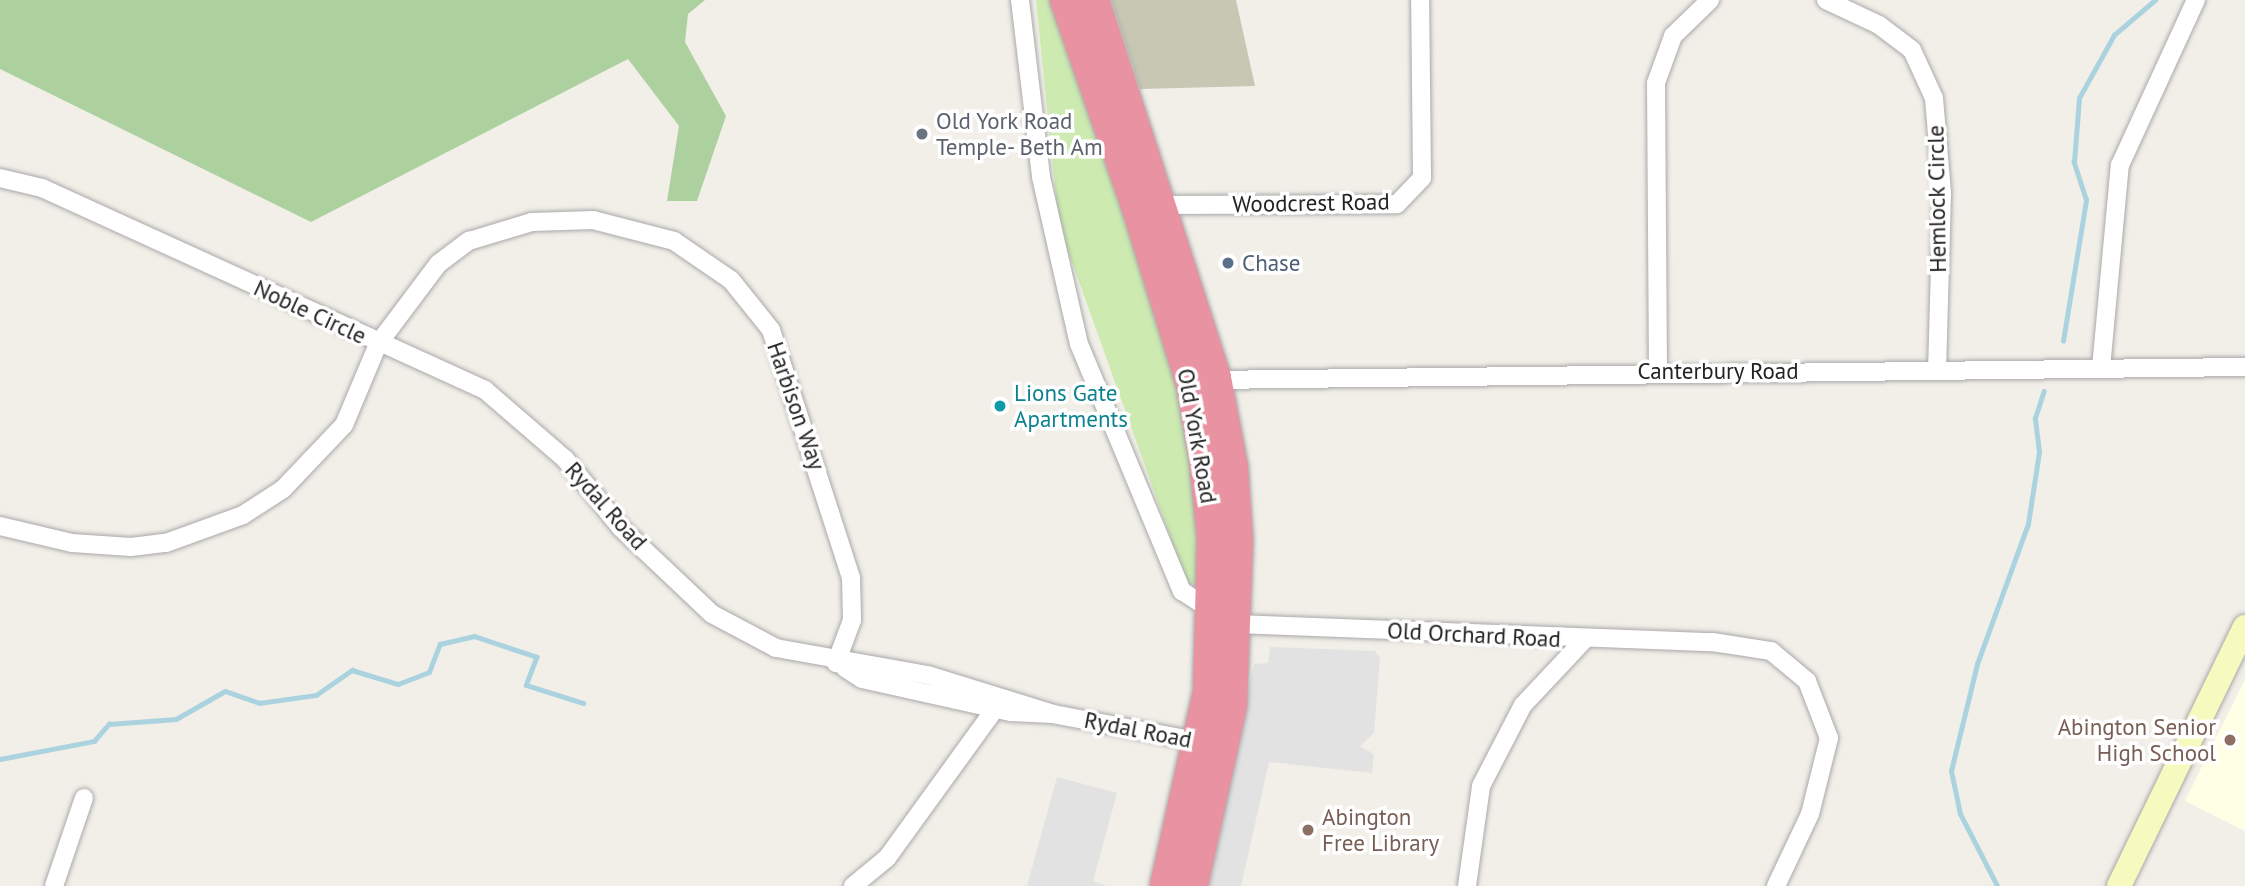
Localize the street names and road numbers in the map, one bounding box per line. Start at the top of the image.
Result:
street label: Hemlock Circle [1922,125,1952,273]
street label: Woodcrest Road [1232,188,1390,218]
street label: Noble Circle [249,274,371,350]
street label: Harbison Way [761,338,831,474]
street label: Canterbury Road [1637,357,1799,385]
street label: Old York Road [1171,366,1223,506]
street label: Rydal Road [559,456,653,556]
street label: Old Orchard Road [1386,617,1562,653]
street label: Rydal Road [1082,706,1194,754]

